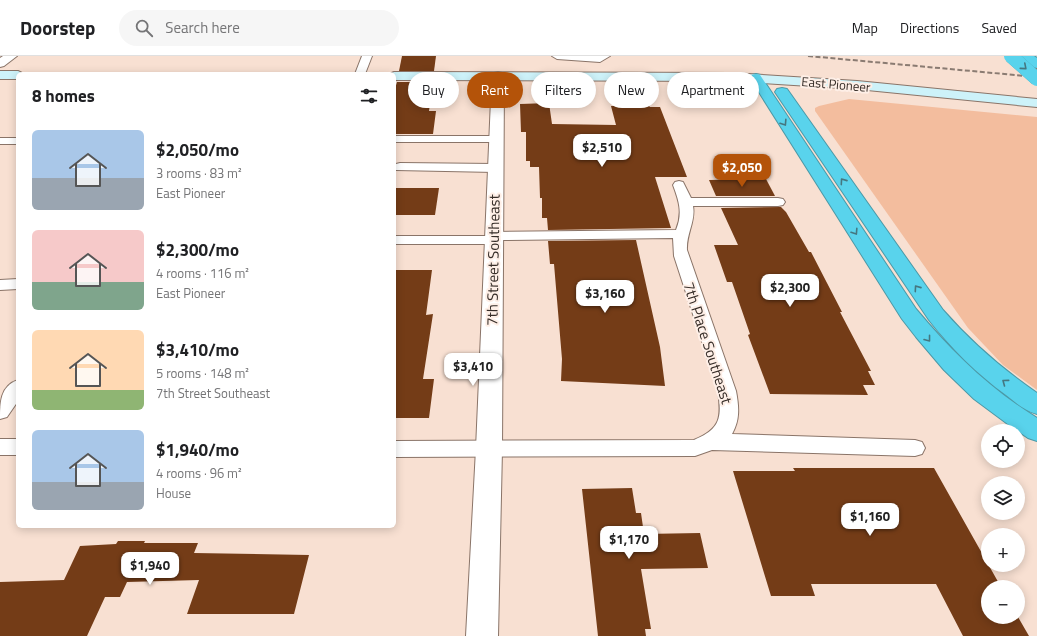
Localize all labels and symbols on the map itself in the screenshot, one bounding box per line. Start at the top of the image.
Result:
one-way arrow [1019,63,1027,70]
street label: East Pioneer [801,71,872,97]
one-way arrow [780,119,787,126]
pin: $2,510 [569,134,635,168]
pin: $2,050 [709,154,775,188]
one-way arrow [840,178,848,185]
street label: 7th Street Southeast [480,193,506,326]
one-way arrow [850,228,858,235]
pin: $2,300 [757,274,823,308]
street label: 7th Place Southeast [677,279,739,408]
pin: $3,160 [572,280,638,314]
one-way arrow [914,285,922,292]
one-way arrow [924,335,931,342]
pin: $3,410 [440,353,506,387]
one-way arrow [1003,380,1010,387]
pin: $1,160 [837,503,903,537]
pin: $1,170 [596,526,662,560]
pin: $1,940 [117,552,183,586]

